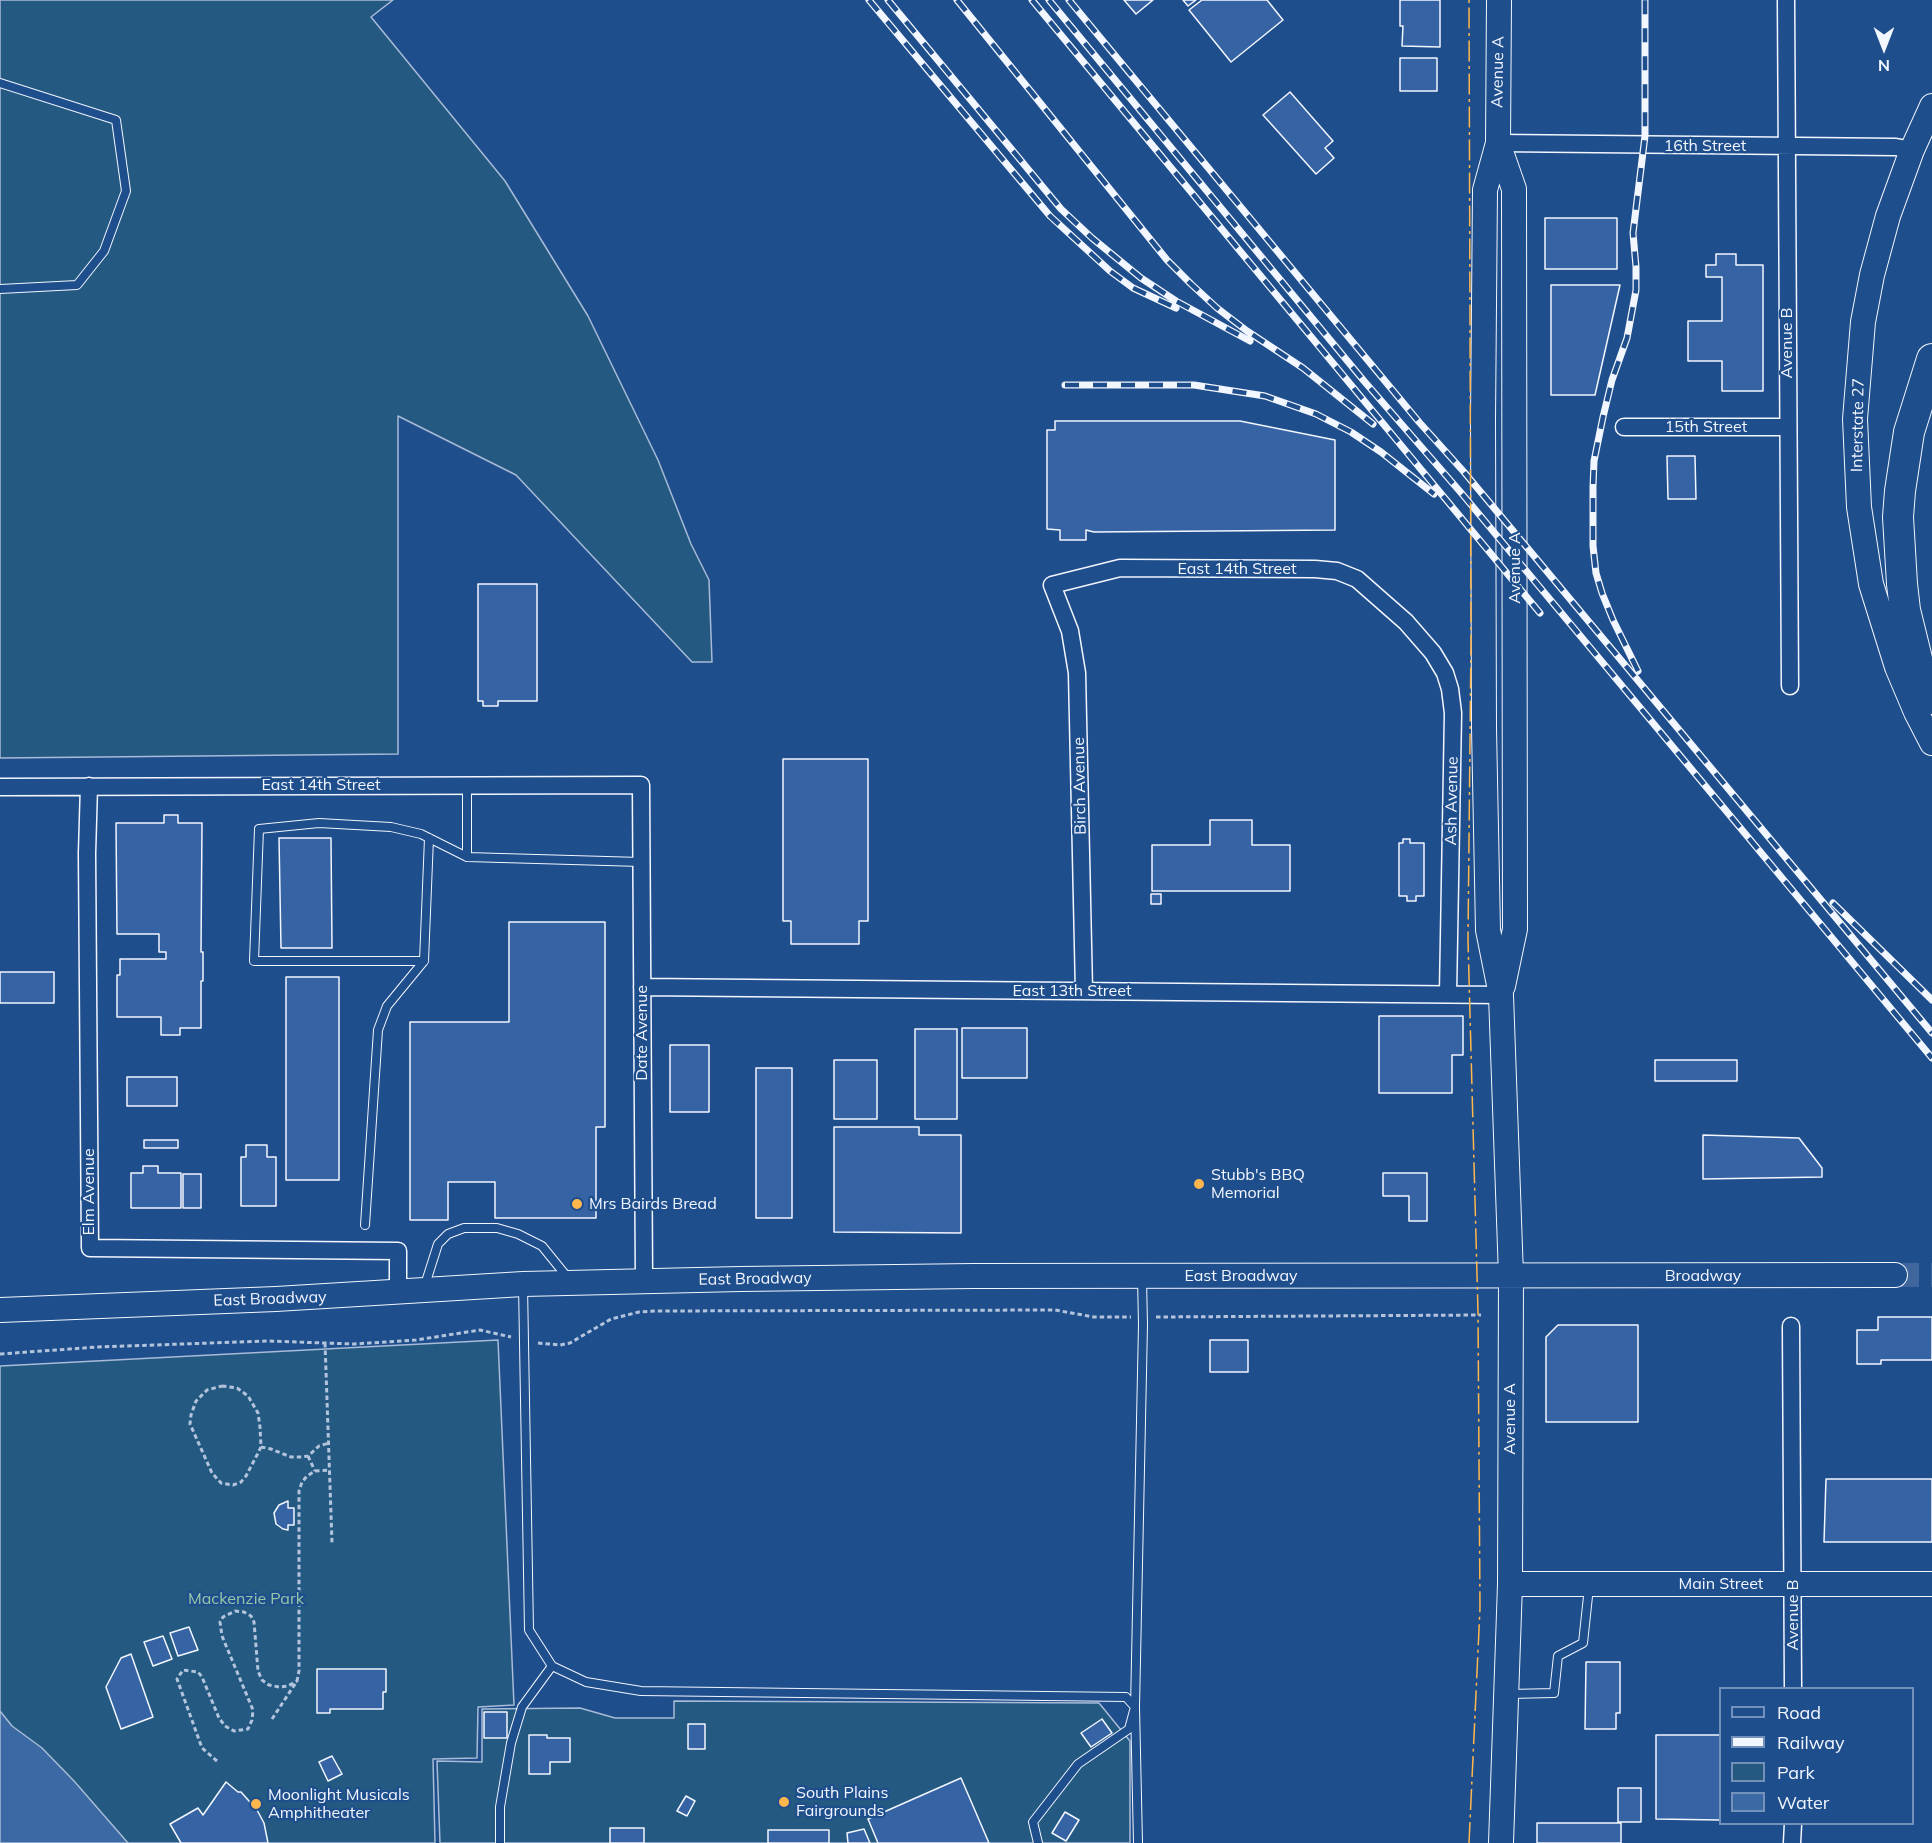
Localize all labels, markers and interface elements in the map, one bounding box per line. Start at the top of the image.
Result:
north arrow [1854,18,1914,78]
street label: Avenue A [1488,36,1508,108]
text: N [1878,56,1890,76]
street label: 16th Street [1664,136,1746,156]
street label: Avenue B [1777,308,1797,378]
street label: Interstate 27 [1848,378,1868,472]
street label: 15th Street [1665,417,1747,437]
street label: Avenue A [1505,532,1525,604]
street label: East 14th Street [1177,559,1297,579]
street label: Birch Avenue [1070,737,1090,835]
street label: Ash Avenue [1442,756,1462,846]
street label: East 14th Street [261,775,381,795]
street label: East 13th Street [1012,981,1132,1001]
street label: Date Avenue [632,985,652,1081]
street label: Elm Avenue [79,1148,99,1236]
place label: Stubb's BBQ Memorial [1211,1165,1305,1203]
marker: Stubb's BBQ Memorial [1192,1177,1206,1191]
place label: Mrs Bairds Bread [589,1194,717,1214]
marker: Mrs Bairds Bread [570,1197,584,1211]
street label: East Broadway [1184,1266,1298,1286]
street label: Broadway [1665,1266,1741,1286]
street label: East Broadway [698,1268,812,1290]
street label: East Broadway [213,1287,327,1311]
street label: Avenue A [1500,1383,1520,1455]
street label: Main Street [1679,1574,1763,1594]
street label: Avenue B [1783,1580,1803,1650]
park label: Mackenzie Park [188,1589,304,1609]
legend [1719,1687,1914,1825]
text: Road [1777,1701,1821,1724]
text: Railway [1777,1731,1845,1754]
text: Park [1777,1761,1815,1784]
place label: South Plains Fairgrounds [796,1783,888,1821]
place label: Moonlight Musicals Amphitheater [268,1785,410,1823]
text: Water [1777,1791,1829,1814]
marker: South Plains Fairgrounds [777,1795,791,1809]
marker: Moonlight Musicals Amphitheater [249,1797,263,1811]

